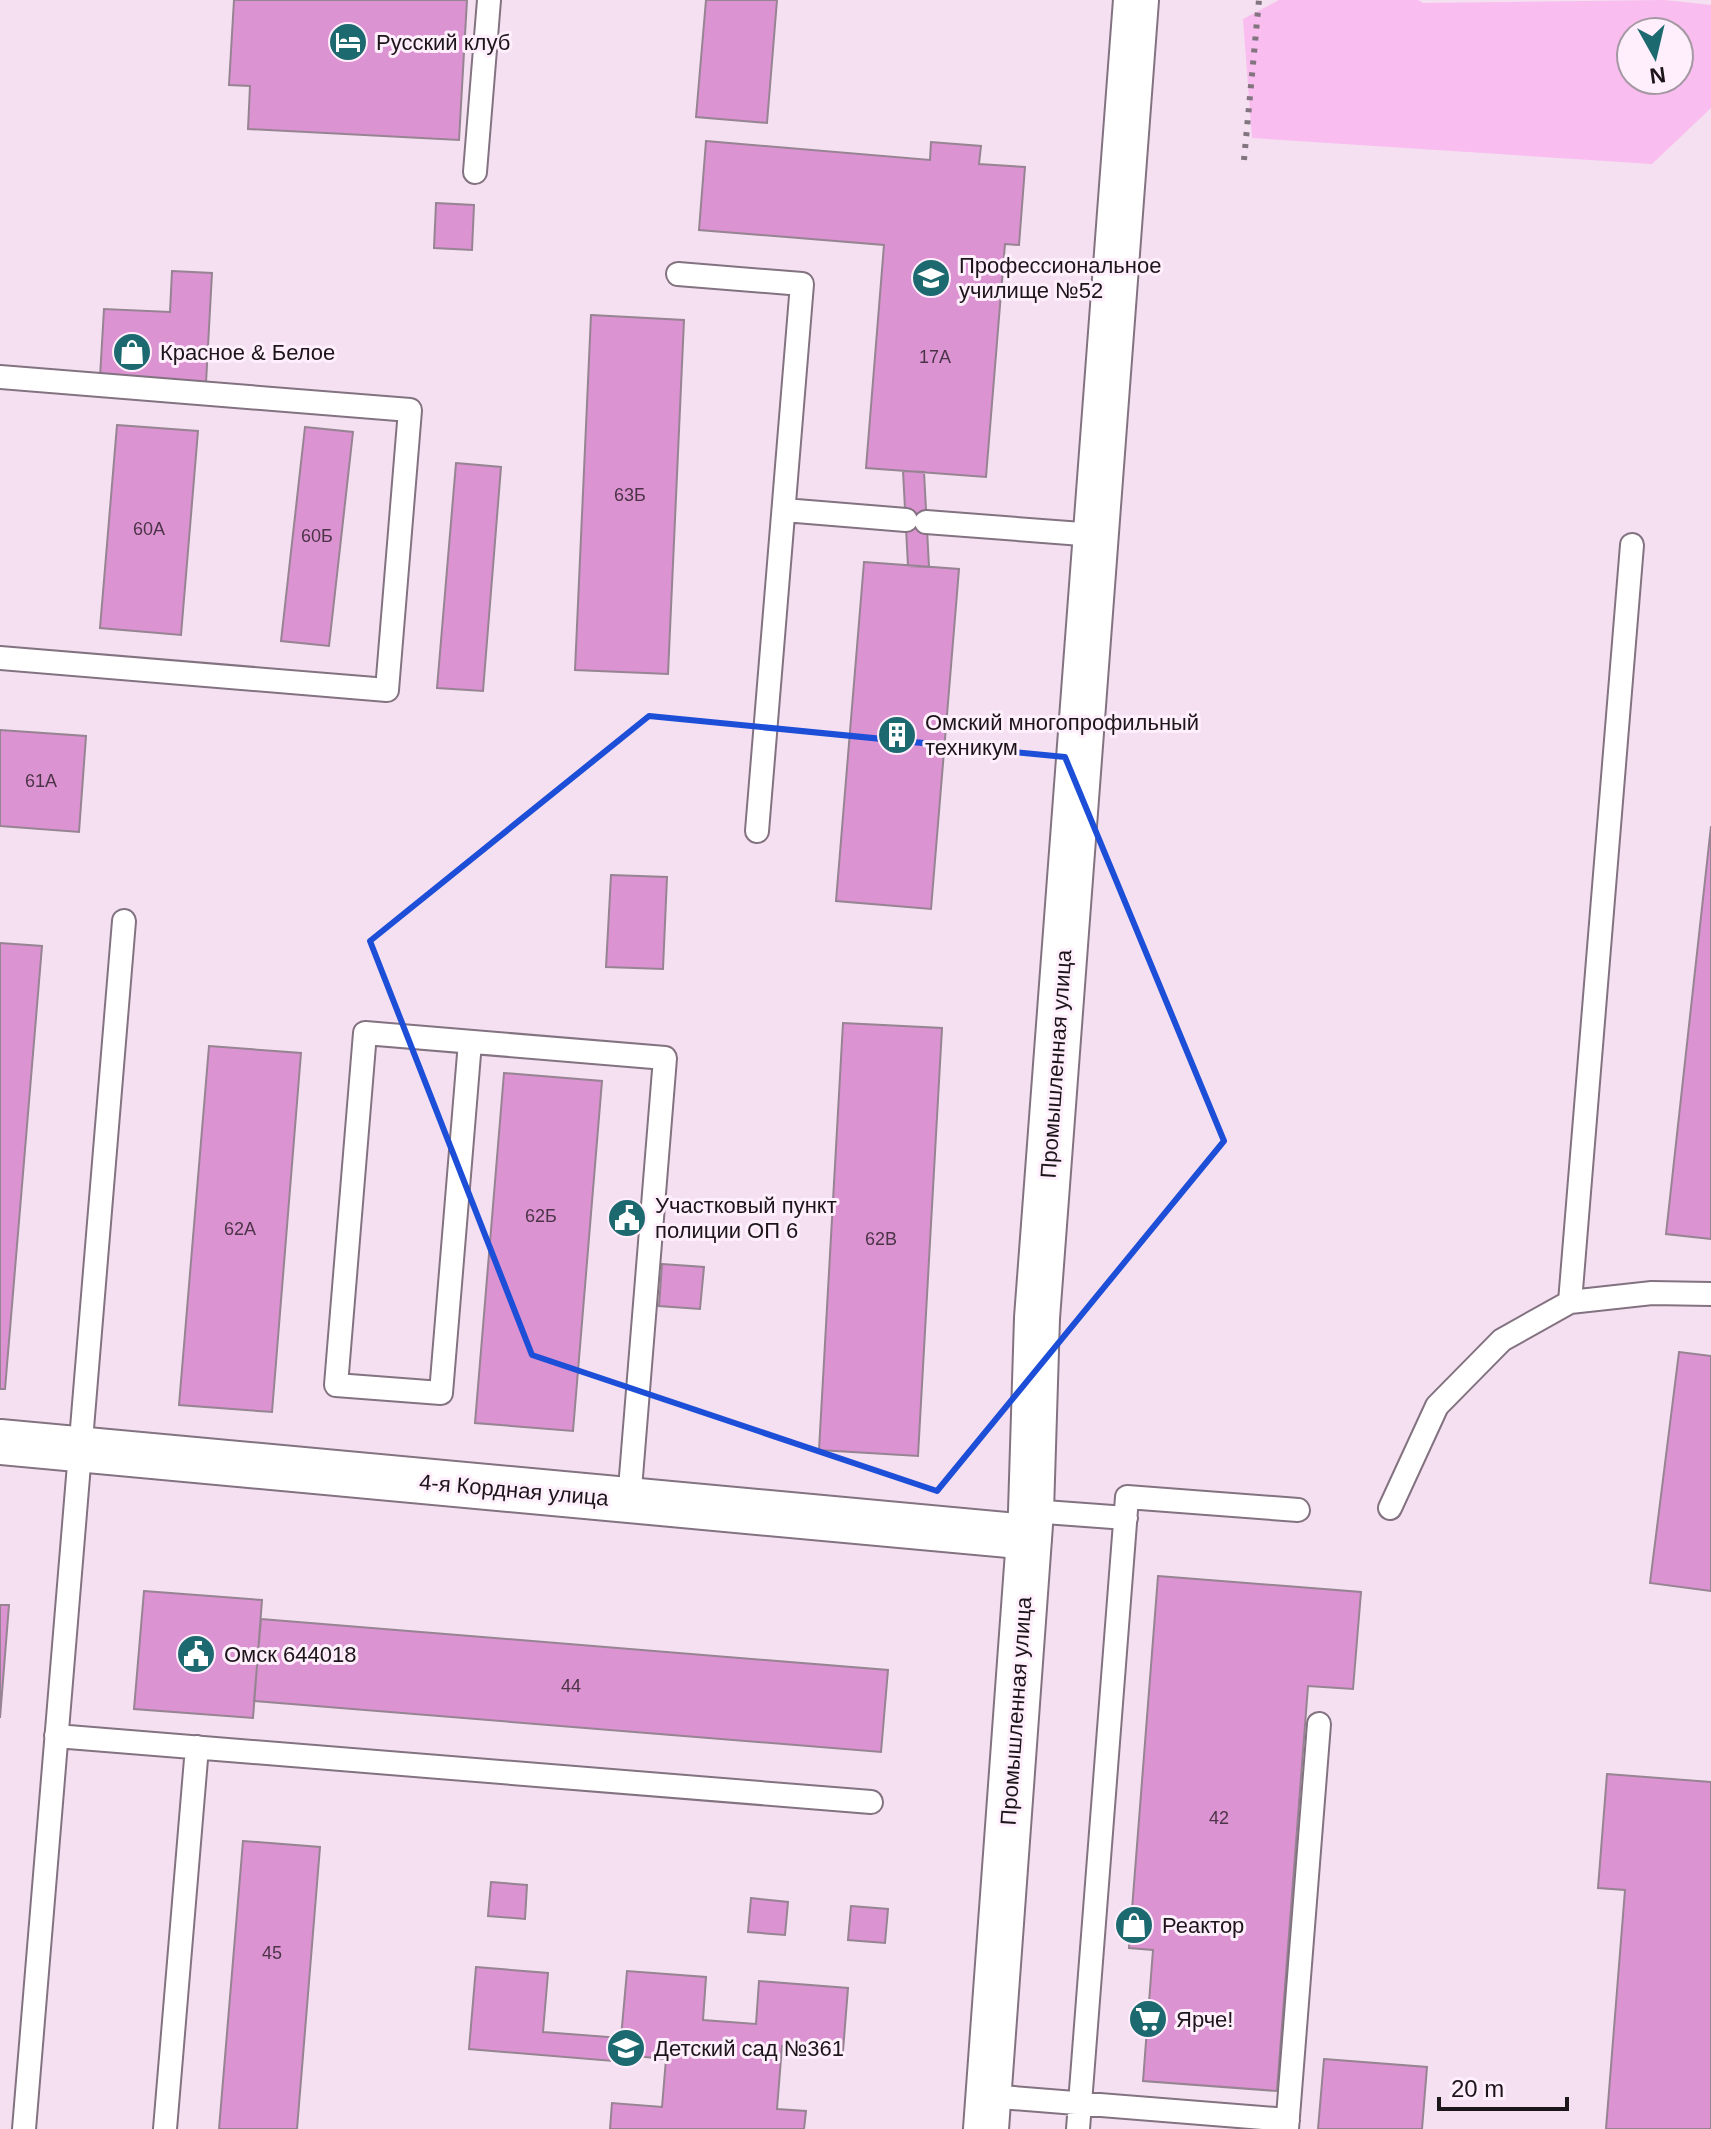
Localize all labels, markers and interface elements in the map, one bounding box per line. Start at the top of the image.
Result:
north arrow [1615,16,1695,96]
hotel icon: Русский клуб [327,21,369,63]
place label: Русский клуб [376,30,510,55]
text: N [1648,62,1667,89]
place label: Профессиональное училище №52 [959,253,1161,303]
school or university icon: Профессиональное училище №52 [910,257,952,299]
shop icon: Красное & Белое [111,331,153,373]
place label: Красное & Белое [160,340,335,365]
house number: 17А [919,347,951,367]
house number: 63Б [614,485,646,505]
house number: 60А [133,519,165,539]
house number: 60Б [301,526,333,546]
place label: Омский многопрофильный техникум [925,710,1199,760]
building icon: Омский многопрофильный техникум [876,714,918,756]
house number: 61А [25,771,57,791]
street label: Промышленная улица [1036,948,1077,1179]
place label: Участковый пункт полиции ОП 6 [655,1193,837,1243]
public building icon: Участковый пункт полиции ОП 6 [606,1197,648,1239]
house number: 62Б [525,1206,557,1226]
house number: 62А [224,1219,256,1239]
house number: 62В [865,1229,897,1249]
street label: 4-я Кордная улица [418,1469,611,1511]
street label: Промышленная улица [996,1595,1037,1826]
public building icon: Омск 644018 [175,1633,217,1675]
place label: Омск 644018 [224,1642,356,1667]
house number: 44 [561,1676,581,1696]
house number: 42 [1209,1808,1229,1828]
shop icon: Реактор [1113,1904,1155,1946]
place label: Реактор [1162,1913,1244,1938]
house number: 45 [262,1943,282,1963]
supermarket icon: Ярче! [1127,1998,1169,2040]
place label: Ярче! [1176,2007,1233,2032]
school or university icon: Детский сад №361 [605,2027,647,2069]
place label: Детский сад №361 [654,2036,844,2061]
scale bar [1439,2061,1567,2111]
text: 20 m [1451,2075,1504,2102]

